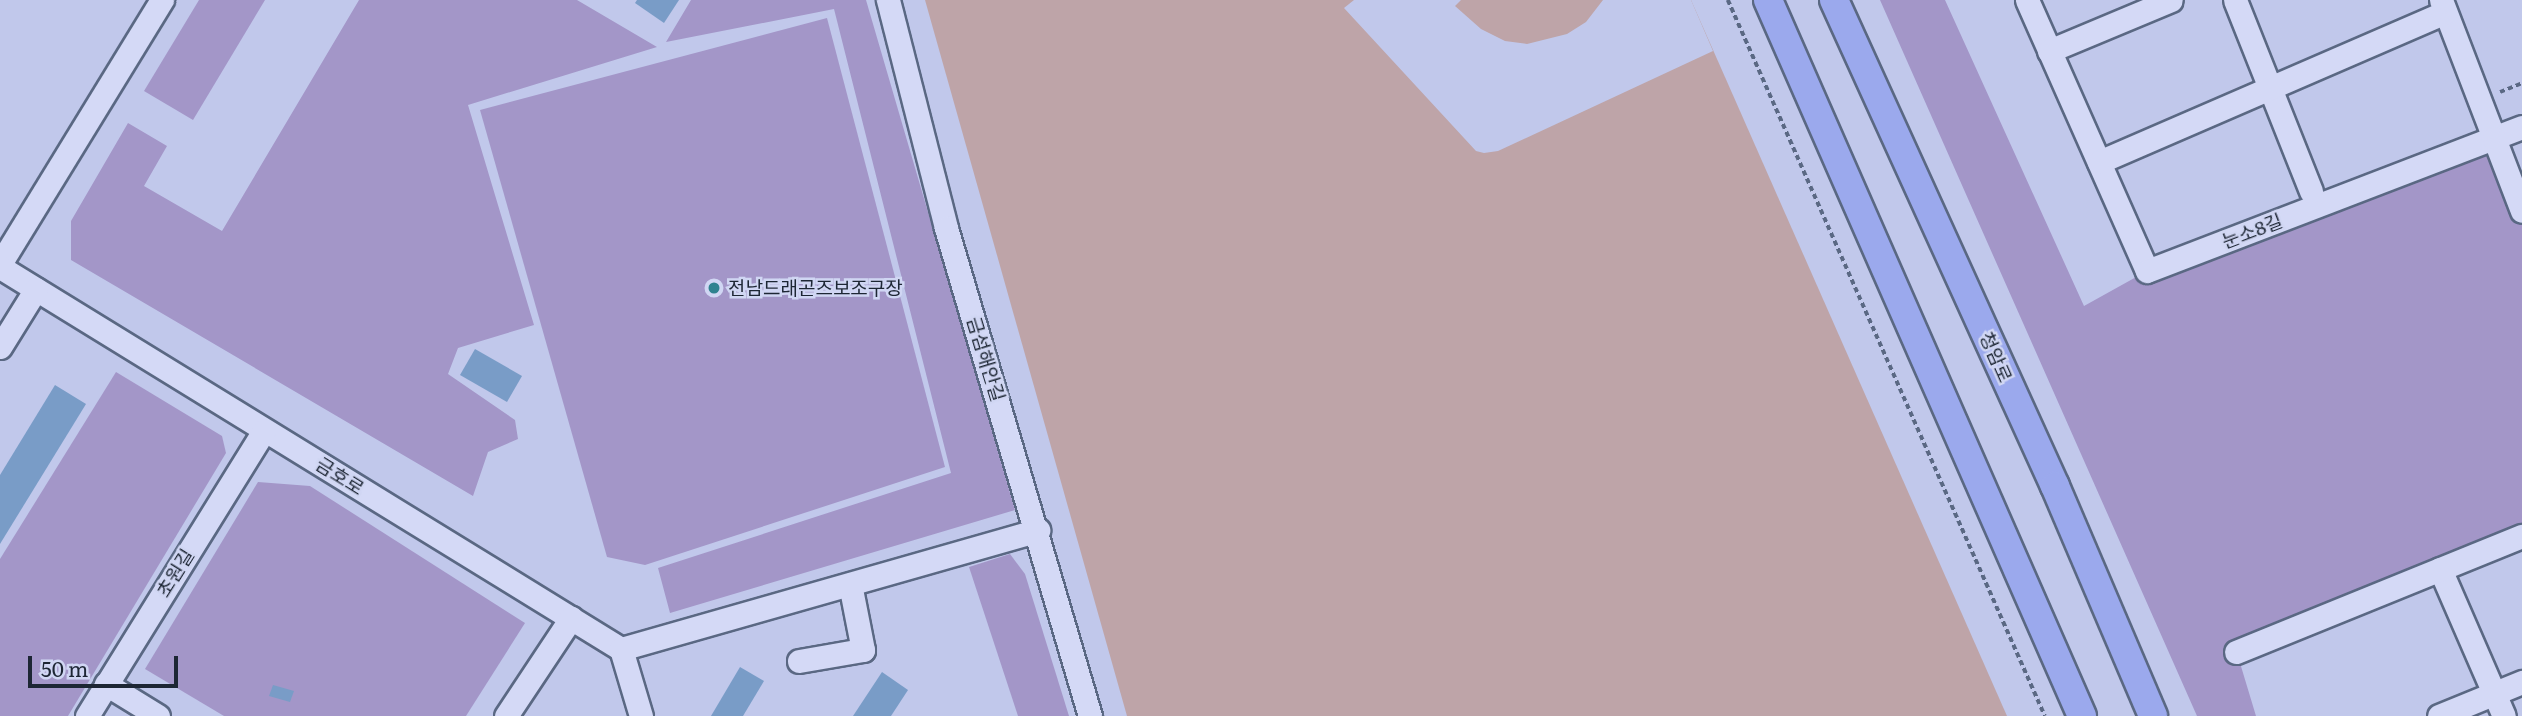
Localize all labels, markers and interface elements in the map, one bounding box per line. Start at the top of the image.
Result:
street label: 눈소8길 [2219,209,2285,253]
place label: 전남드래곤즈보조구장 [728,277,903,299]
marker: 전남드래곤즈보조구장 [706,280,722,296]
street label: 금섬해안길 [962,314,1010,404]
street label: 청암로 [1975,328,2017,386]
street label: 금호로 [312,452,368,500]
street label: 초원길 [151,545,199,601]
scale bar [32,642,182,686]
text: 50 m [41,652,88,683]

